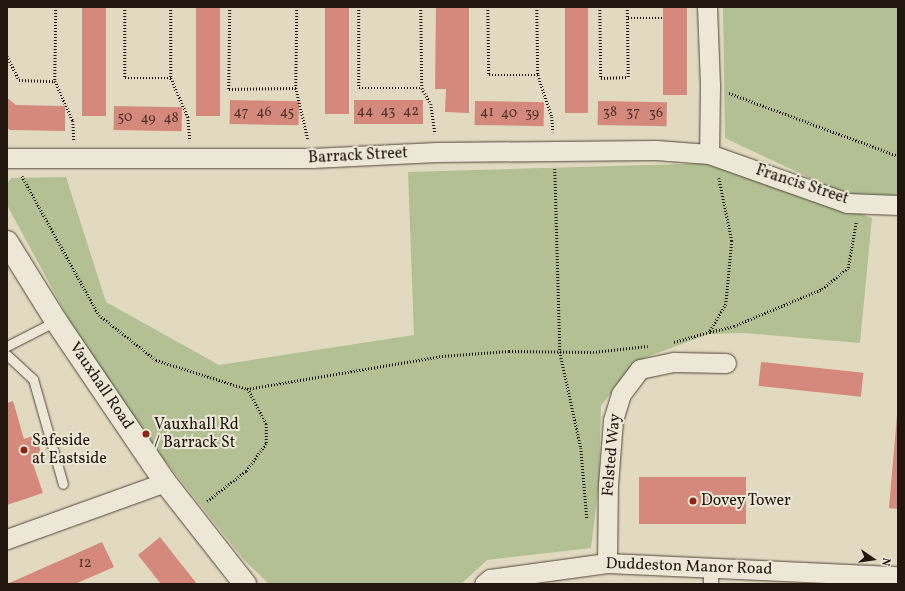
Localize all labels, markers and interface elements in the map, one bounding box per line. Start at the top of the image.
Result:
house number: 44 [357,104,373,120]
house number: 43 [381,104,395,120]
house number: 42 [403,104,419,120]
house number: 47 [233,105,249,121]
house number: 46 [256,105,272,121]
house number: 45 [280,105,294,121]
house number: 41 [480,105,494,121]
house number: 38 [603,105,617,121]
house number: 37 [626,105,640,121]
house number: 40 [501,106,517,122]
house number: 39 [525,106,539,122]
house number: 36 [649,106,663,122]
house number: 50 [118,110,132,126]
house number: 49 [140,111,156,127]
house number: 48 [163,111,179,127]
street label: Barrack Street [308,144,408,168]
street label: Francis Street [753,161,851,209]
street label: Vauxhall Road [65,339,137,433]
street label: Felsted Way [599,412,625,498]
place label: Vauxhall Rd / Barrack St [154,415,239,453]
marker: Vauxhall Rd / Barrack St [141,429,151,439]
place label: Safeside at Eastside [32,431,107,469]
marker: Safeside at Eastside [19,445,29,455]
place label: Dovey Tower [701,491,792,511]
marker: Dovey Tower [688,496,698,506]
north arrow [853,539,893,579]
street label: Duddeston Manor Road [605,554,773,580]
house number: 12 [79,556,91,572]
text: N [877,556,893,567]

